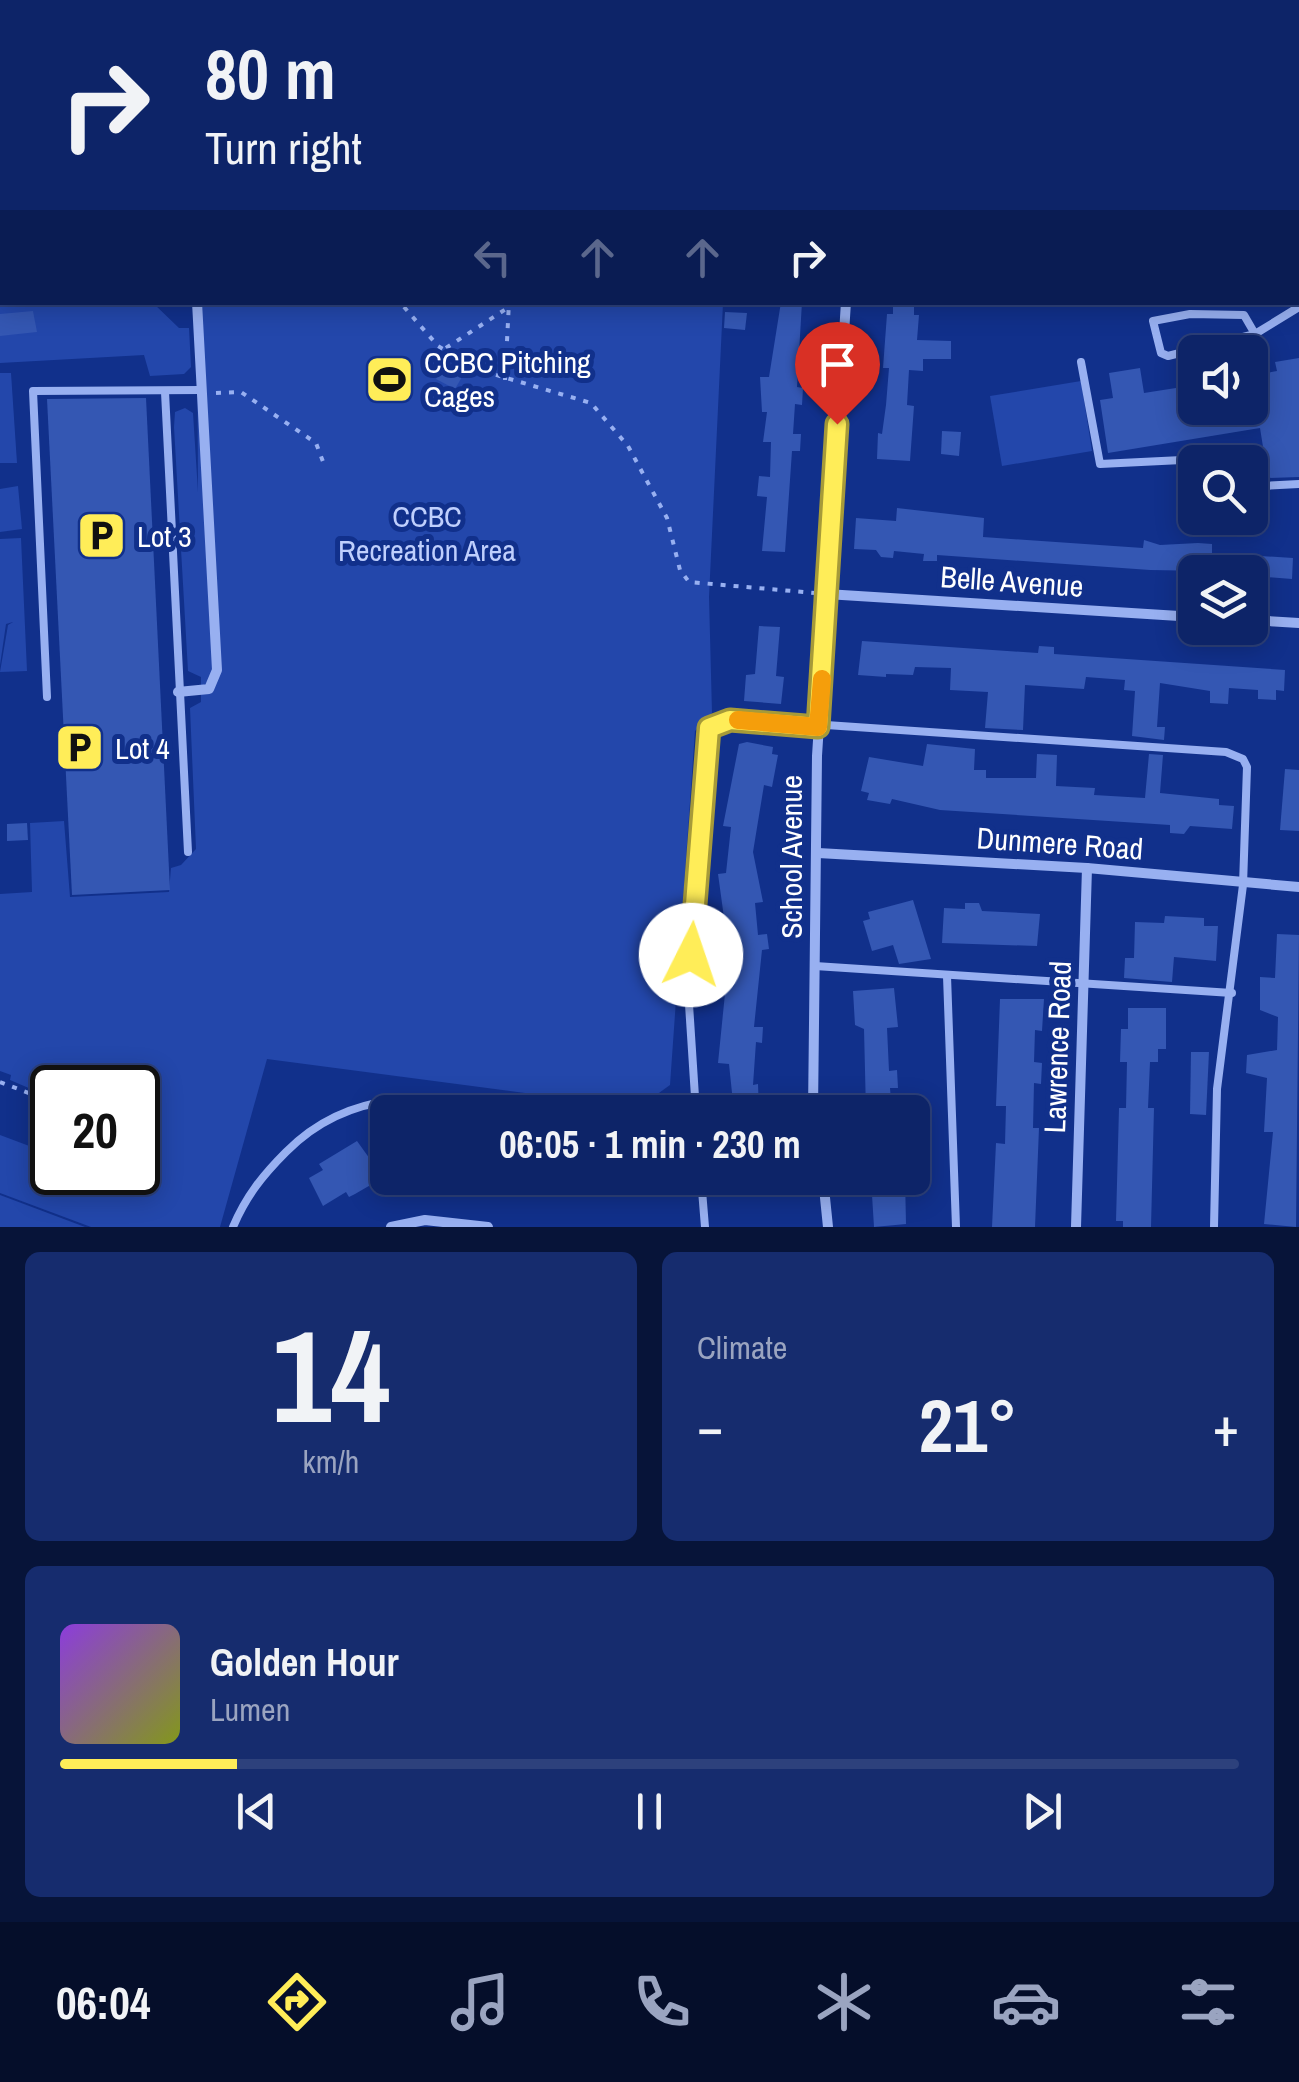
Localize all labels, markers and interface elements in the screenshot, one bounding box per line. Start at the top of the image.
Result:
text: 80 m [205,27,336,121]
icon: right [40,40,170,170]
text: Turn right [205,117,362,178]
icon: left [465,230,520,285]
icon: ahead [570,230,625,285]
icon: ahead [675,230,730,285]
icon: right [780,230,835,285]
pin [795,322,880,425]
map controls [1178,335,1268,645]
button: sound [1178,335,1268,425]
icon: arrive [810,337,865,392]
place label: CCBC Pitching Cages [424,342,591,416]
sports icon: CCBC Pitching Cages [363,353,415,405]
button: search [1178,445,1268,535]
park label: CCBC Recreation Area [338,496,516,570]
parking icon: Lot 3 [76,510,128,562]
place label: Lot 3 [137,516,192,556]
button: layers [1178,555,1268,645]
street label: Belle Avenue [939,556,1085,606]
parking icon: Lot 4 [54,722,106,774]
place label: Lot 4 [115,728,170,768]
street label: School Avenue [771,775,811,939]
street label: Dunmere Road [975,817,1145,869]
position arrow [639,903,743,1007]
street label: Lawrence Road [1034,960,1080,1134]
speed limit sign: 20 [30,1065,160,1195]
text: 06:05 · 1 min · 230 m [499,1119,801,1170]
text: 14 [272,1287,390,1463]
text: Climate [697,1326,787,1369]
text: 21° [919,1374,1017,1475]
text: − [697,1389,723,1463]
text: + [1213,1389,1239,1463]
text: km/h [303,1440,359,1483]
text: Golden Hour [210,1637,399,1688]
text: Lumen [210,1688,290,1731]
icon: previous [229,1784,284,1839]
icon: pause [622,1784,677,1839]
icon: next [1015,1784,1070,1839]
icon: directions [262,1967,332,2037]
icon: music [445,1967,515,2037]
icon: phone [627,1967,697,2037]
icon: climate [809,1967,879,2037]
icon: car [991,1967,1061,2037]
icon: filters [1173,1967,1243,2037]
text: 06:04 [56,1972,150,2033]

